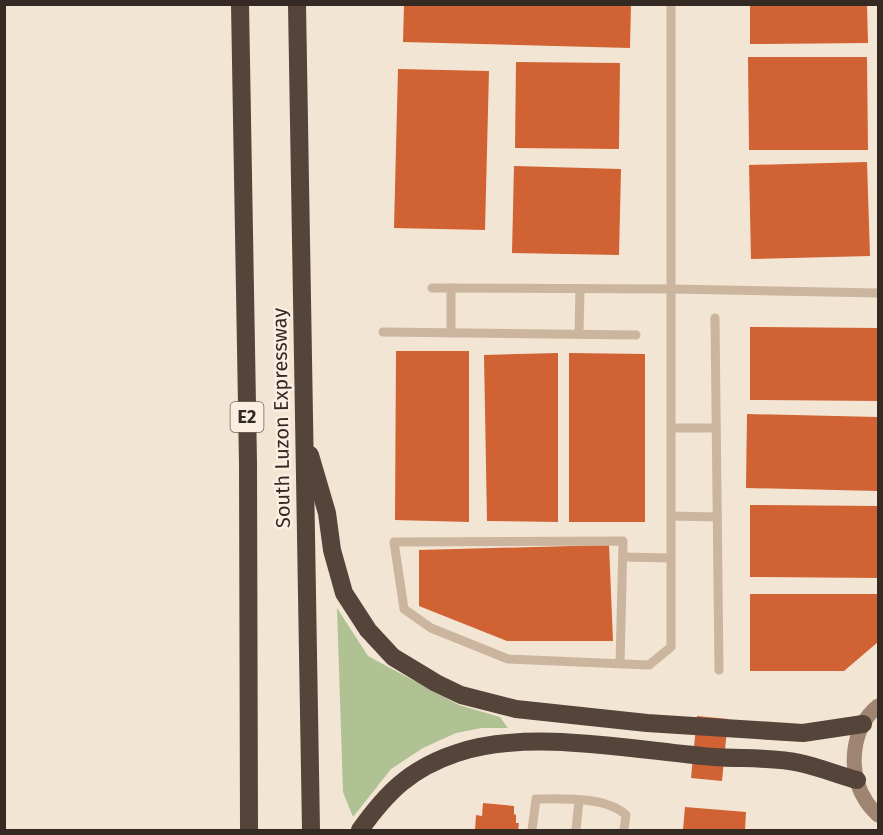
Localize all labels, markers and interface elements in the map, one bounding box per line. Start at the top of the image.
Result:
street label: South Luzon Expressway [267,308,295,528]
road number: E2 [230,402,264,432]

